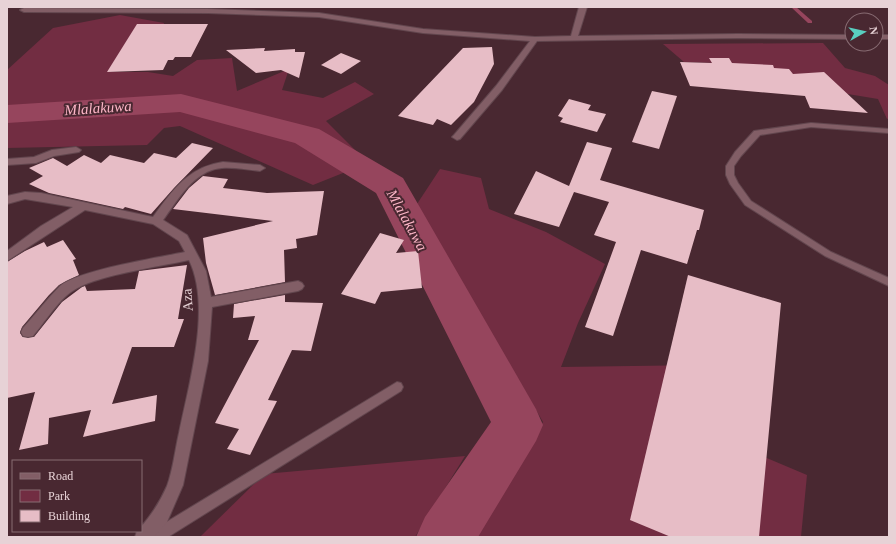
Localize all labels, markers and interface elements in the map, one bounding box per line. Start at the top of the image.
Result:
north arrow [844,12,884,52]
text: N [867,26,880,35]
water label: Mlalakuwa [63,98,132,118]
water label: Mlalakuwa [383,186,430,253]
street label: Aza [179,287,196,312]
legend [12,460,142,532]
text: Road [48,469,73,483]
text: Park [48,489,70,503]
text: Building [48,509,90,523]

